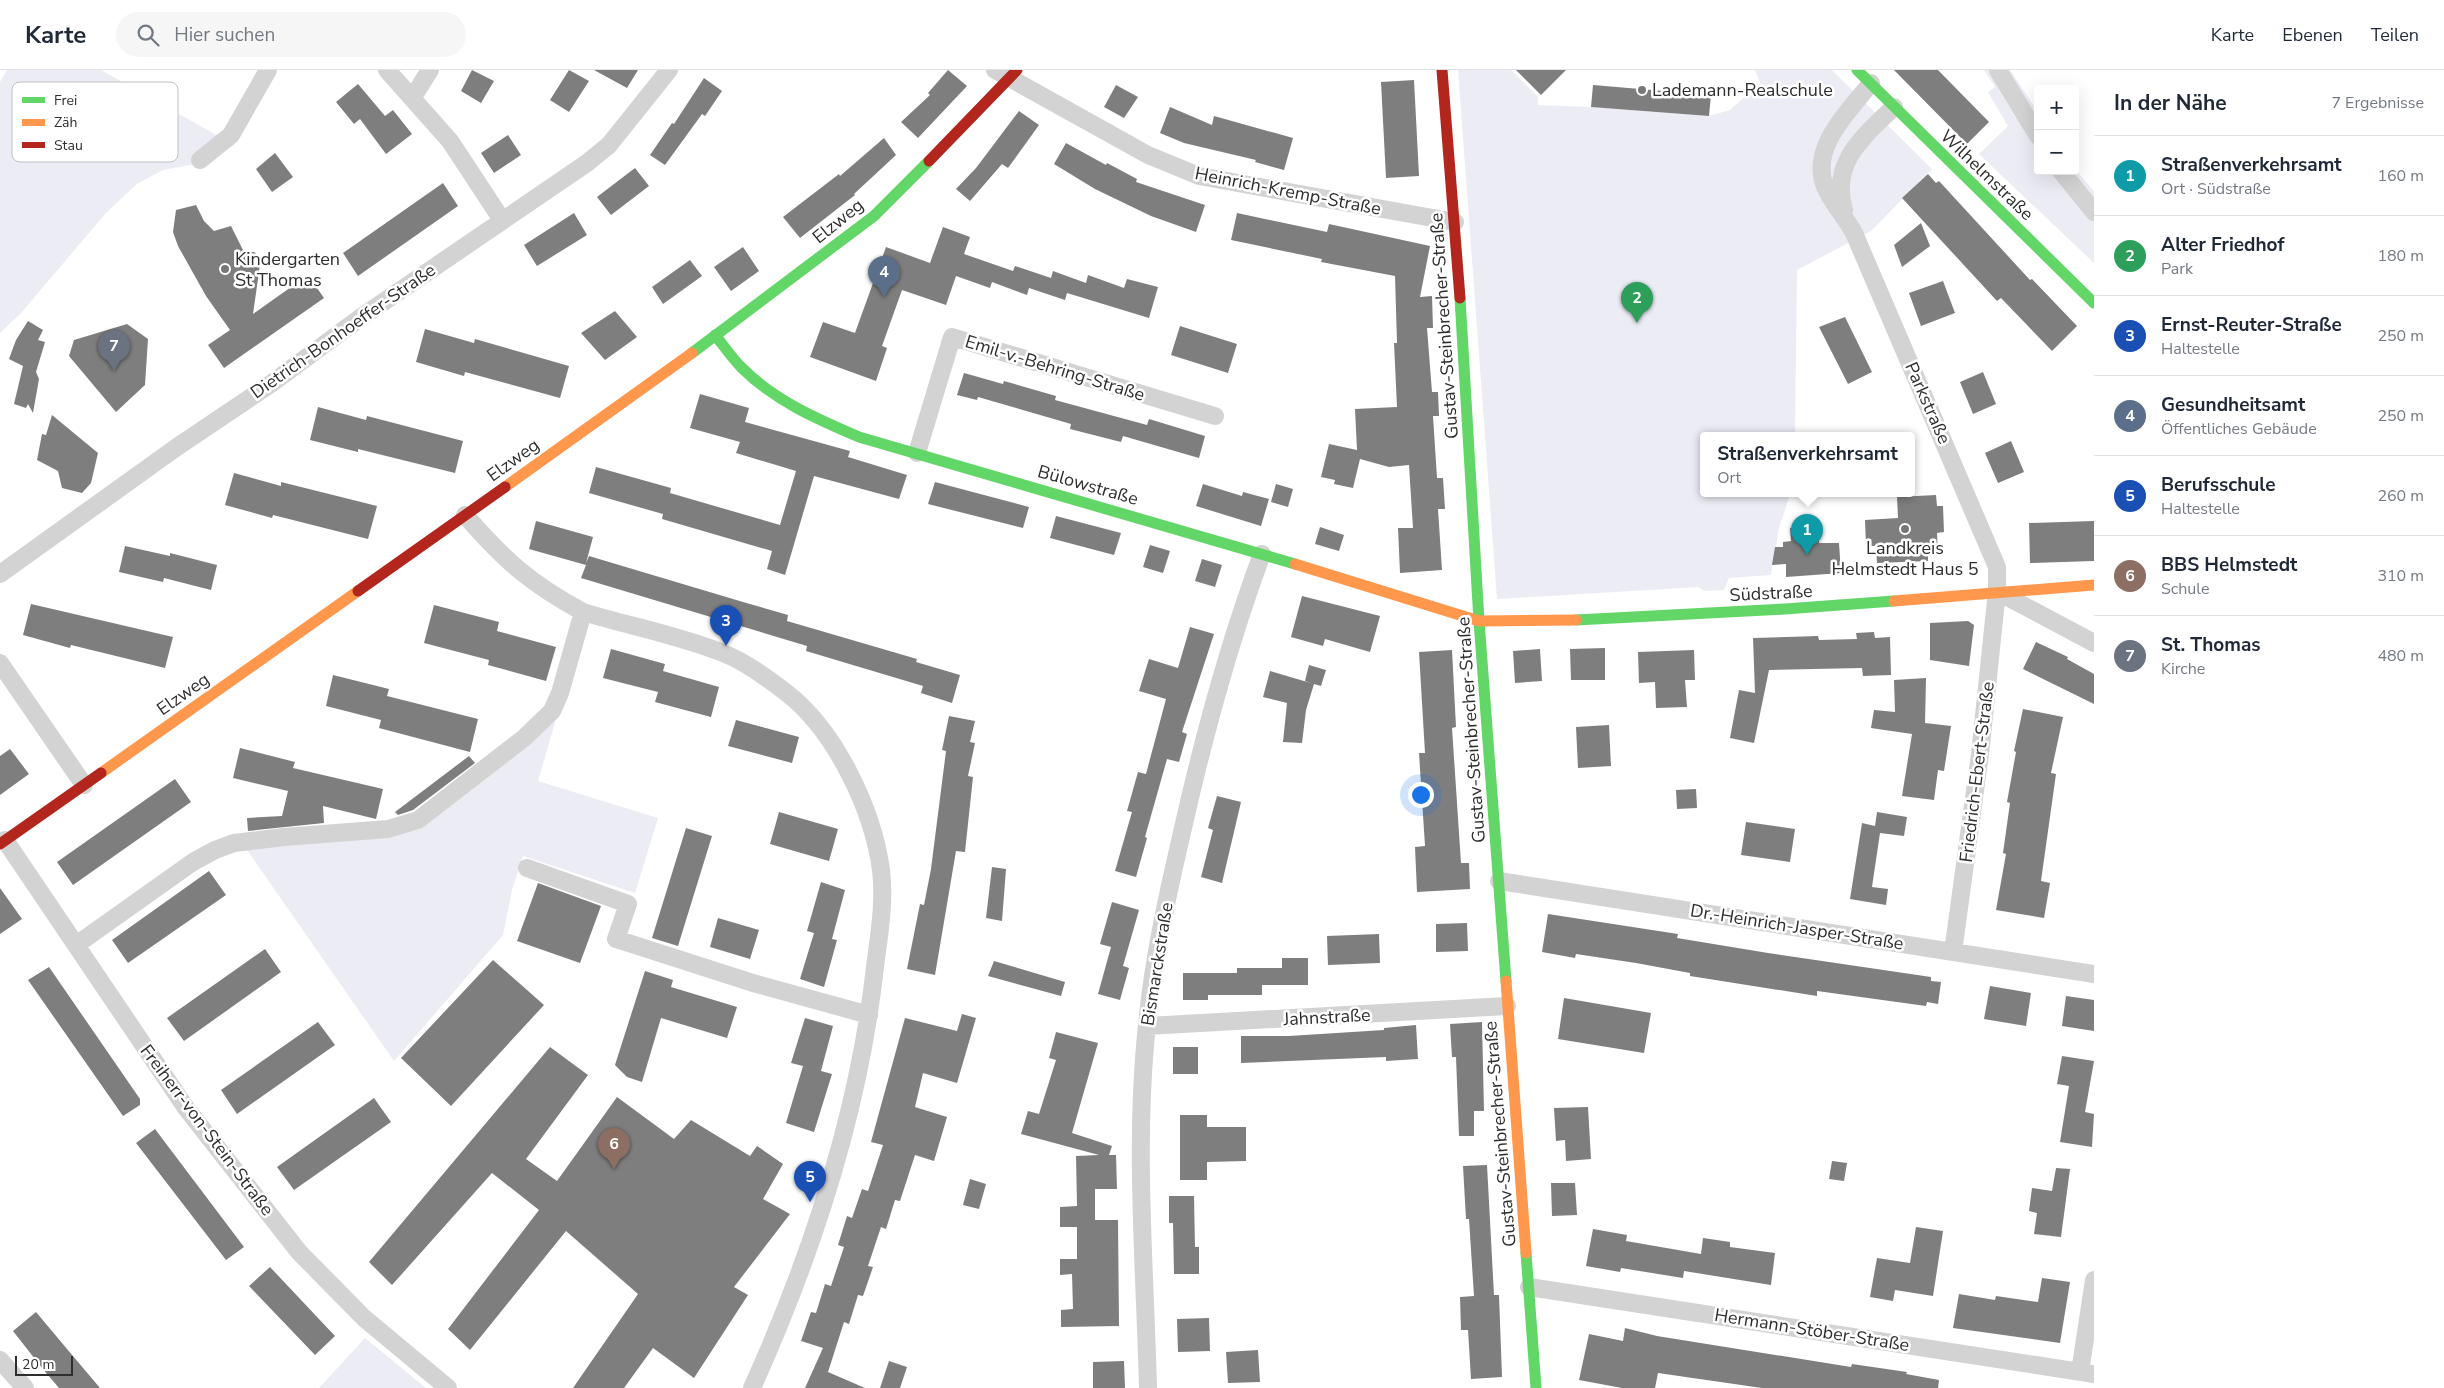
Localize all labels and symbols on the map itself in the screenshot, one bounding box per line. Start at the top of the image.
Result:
place label: Lademann-Realschule [1652,78,1833,102]
legend [12,82,178,162]
marker: Lademann-Realschule [1636,84,1648,96]
text: Frei [54,91,77,110]
text: Zäh [54,113,77,132]
street label: Wilhelmstraße [1935,124,2039,226]
text: Stau [54,136,83,155]
street label: Heinrich-Kremp-Straße [1193,161,1383,221]
street label: Elzweg [807,193,869,249]
street label: Gustav-Steinbrecher-Straße [1424,212,1464,440]
place label: Kindergarten St Thomas [235,247,340,292]
pin: 4 [868,256,900,297]
street label: Dietrich-Bonhoeffer-Straße [246,258,440,404]
marker: Kindergarten St Thomas [219,263,231,275]
pin: 2 [1621,282,1653,323]
street label: Emil-v.-Behring-Straße [962,329,1148,407]
pin: 7 [98,330,130,371]
street label: Parkstraße [1899,358,1957,448]
street label: Elzweg [482,433,544,487]
street label: Bülowstraße [1035,459,1141,511]
pin: 1 [1791,514,1823,555]
marker: Landkreis Helmstedt Haus 5 [1899,523,1911,535]
place label: Landkreis Helmstedt Haus 5 [1831,536,1979,581]
street label: Südstraße [1729,579,1813,607]
pin: 3 [710,605,742,646]
street label: Gustav-Steinbrecher-Straße [1451,616,1491,844]
street label: Elzweg [152,667,214,721]
street label: Friedrich-Ebert-Straße [1954,680,2000,864]
your location [1408,782,1434,808]
street label: Dr.-Heinrich-Jasper-Straße [1689,898,1905,956]
street label: Bismarckstraße [1135,900,1179,1028]
street label: Jahnstraße [1282,1003,1371,1031]
street label: Gustav-Steinbrecher-Straße [1478,1020,1522,1248]
street label: Freiherr-von-Stein-Straße [135,1040,279,1220]
pin: 6 [598,1128,630,1169]
pin: 5 [794,1161,826,1202]
street label: Hermann-Stöber-Straße [1713,1303,1911,1357]
scale bar [15,1353,72,1376]

